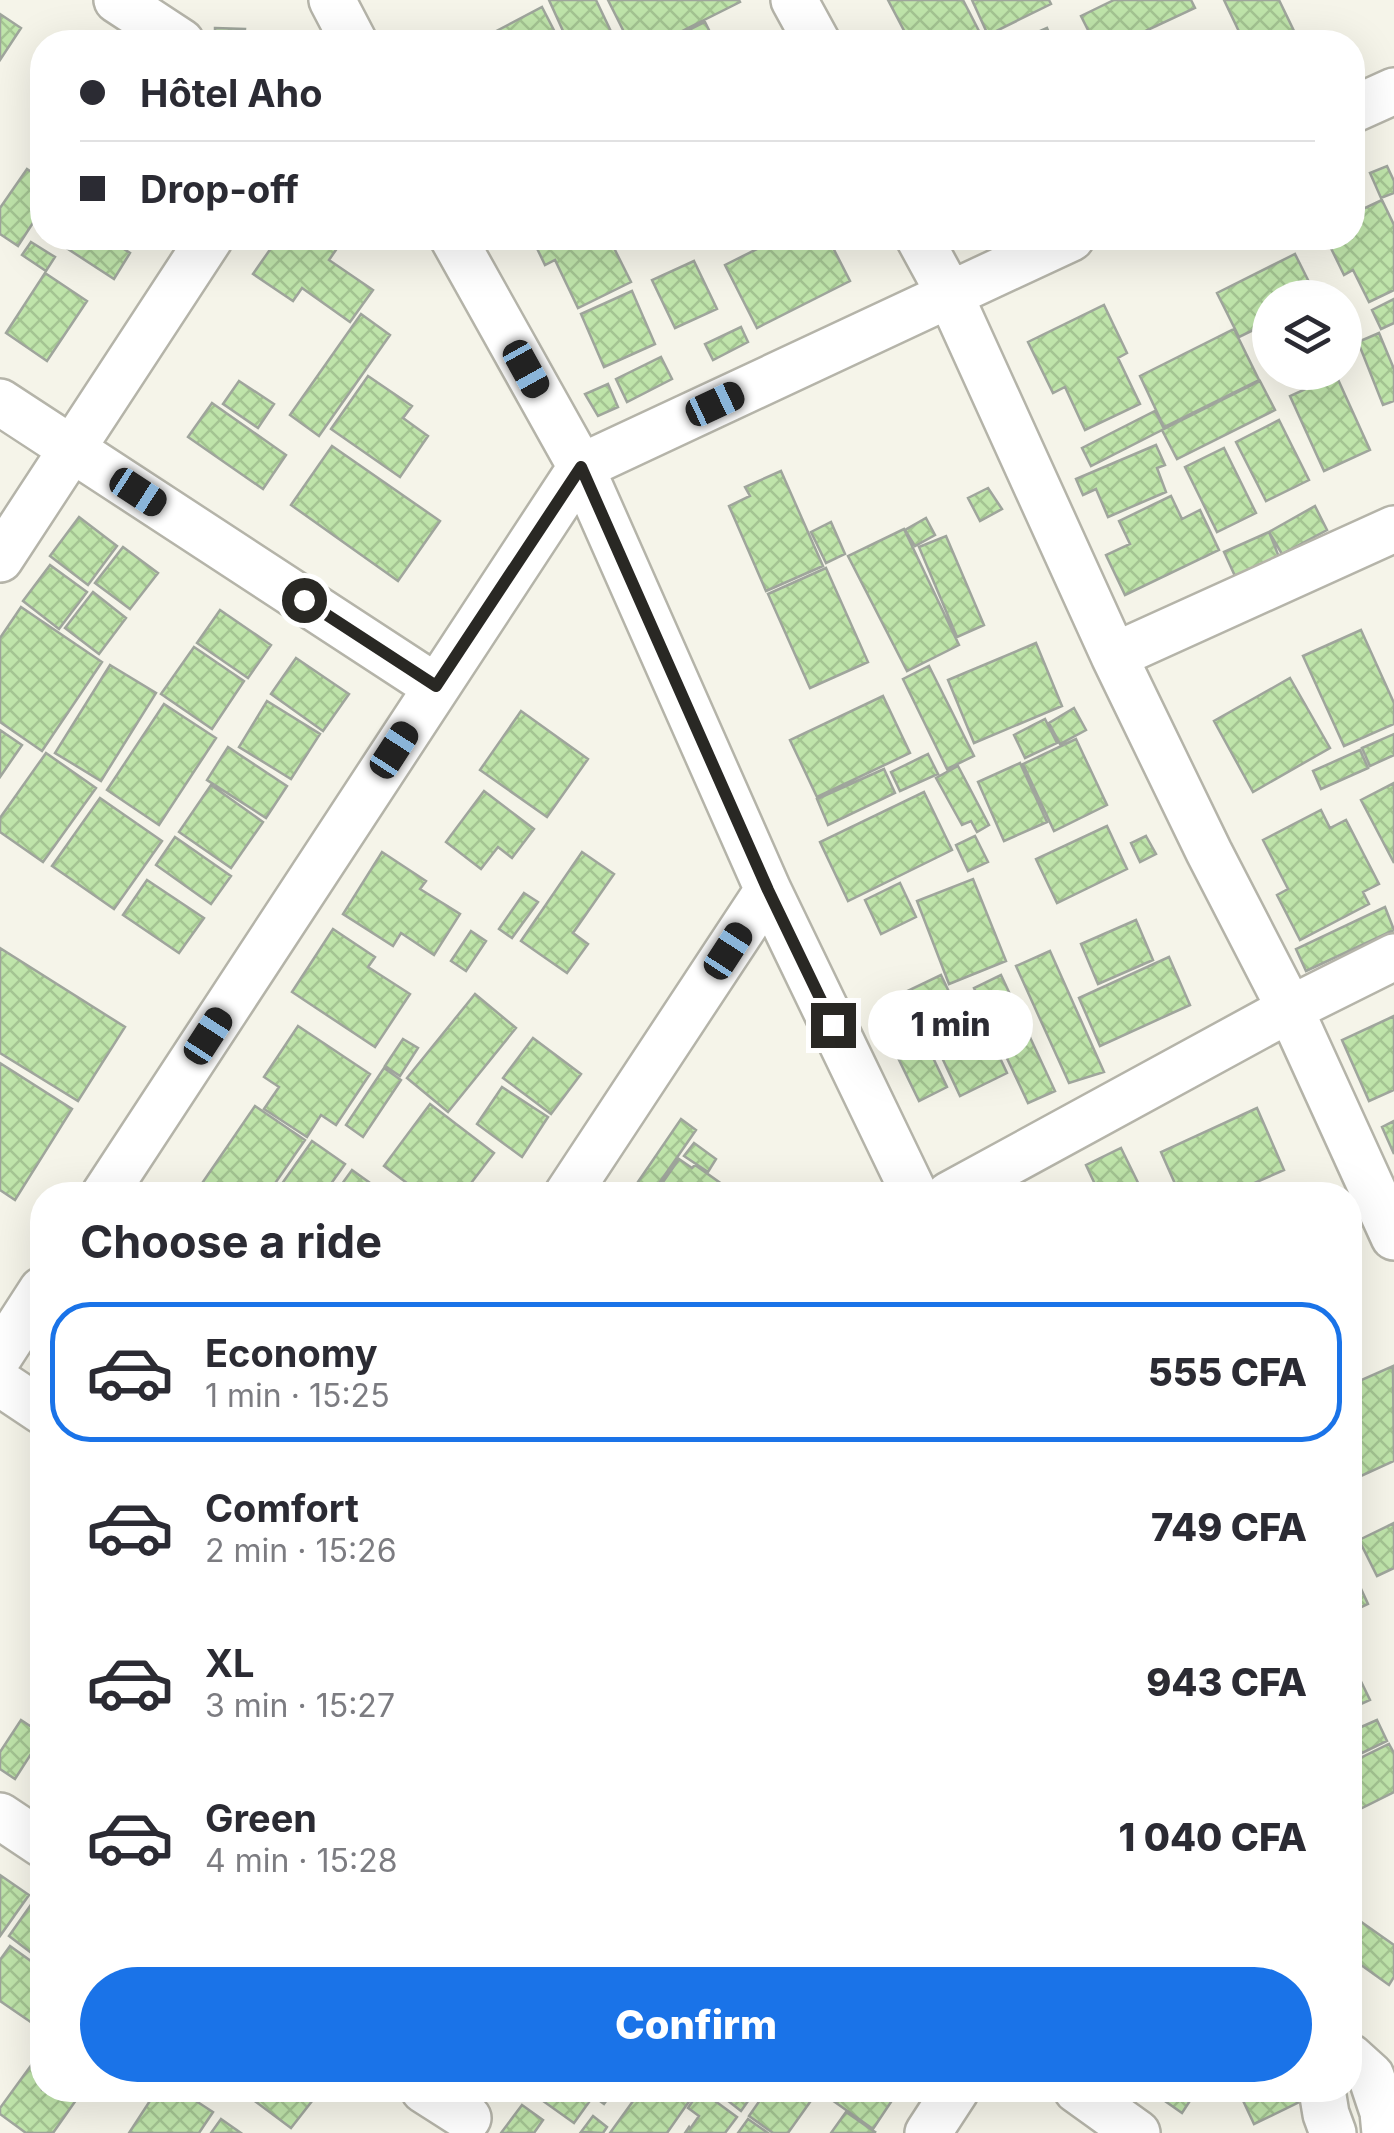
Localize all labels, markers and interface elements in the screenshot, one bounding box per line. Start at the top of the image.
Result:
text: Hôtel Aho [140,70,323,116]
text: Drop-off [140,166,299,212]
map controls [1252,280,1362,390]
button: layers [1252,280,1362,390]
car [498,335,554,403]
car [681,378,749,430]
car [105,463,171,521]
route start [282,578,327,623]
car [365,717,423,783]
car [699,918,757,984]
callout: 1 min [868,990,1033,1060]
car [179,1003,237,1069]
route end [811,1003,856,1048]
text: 1 min [910,1005,991,1044]
text: Choose a ride [80,1214,382,1269]
icon: car [85,1327,175,1417]
text: Economy [205,1330,378,1376]
text: 555 CFA [1148,1349,1307,1395]
text: 1 min · 15:25 [205,1376,390,1415]
icon: car [85,1482,175,1572]
text: Comfort [205,1485,359,1531]
text: 749 CFA [1151,1504,1307,1550]
text: 2 min · 15:26 [205,1531,396,1570]
icon: car [85,1637,175,1727]
text: XL [205,1640,255,1686]
text: 943 CFA [1146,1659,1307,1705]
text: 3 min · 15:27 [205,1686,395,1725]
icon: car [85,1792,175,1882]
text: Green [205,1795,317,1841]
text: 1 040 CFA [1119,1814,1307,1860]
text: 4 min · 15:28 [205,1841,398,1880]
button: Confirm [80,1967,1312,2082]

